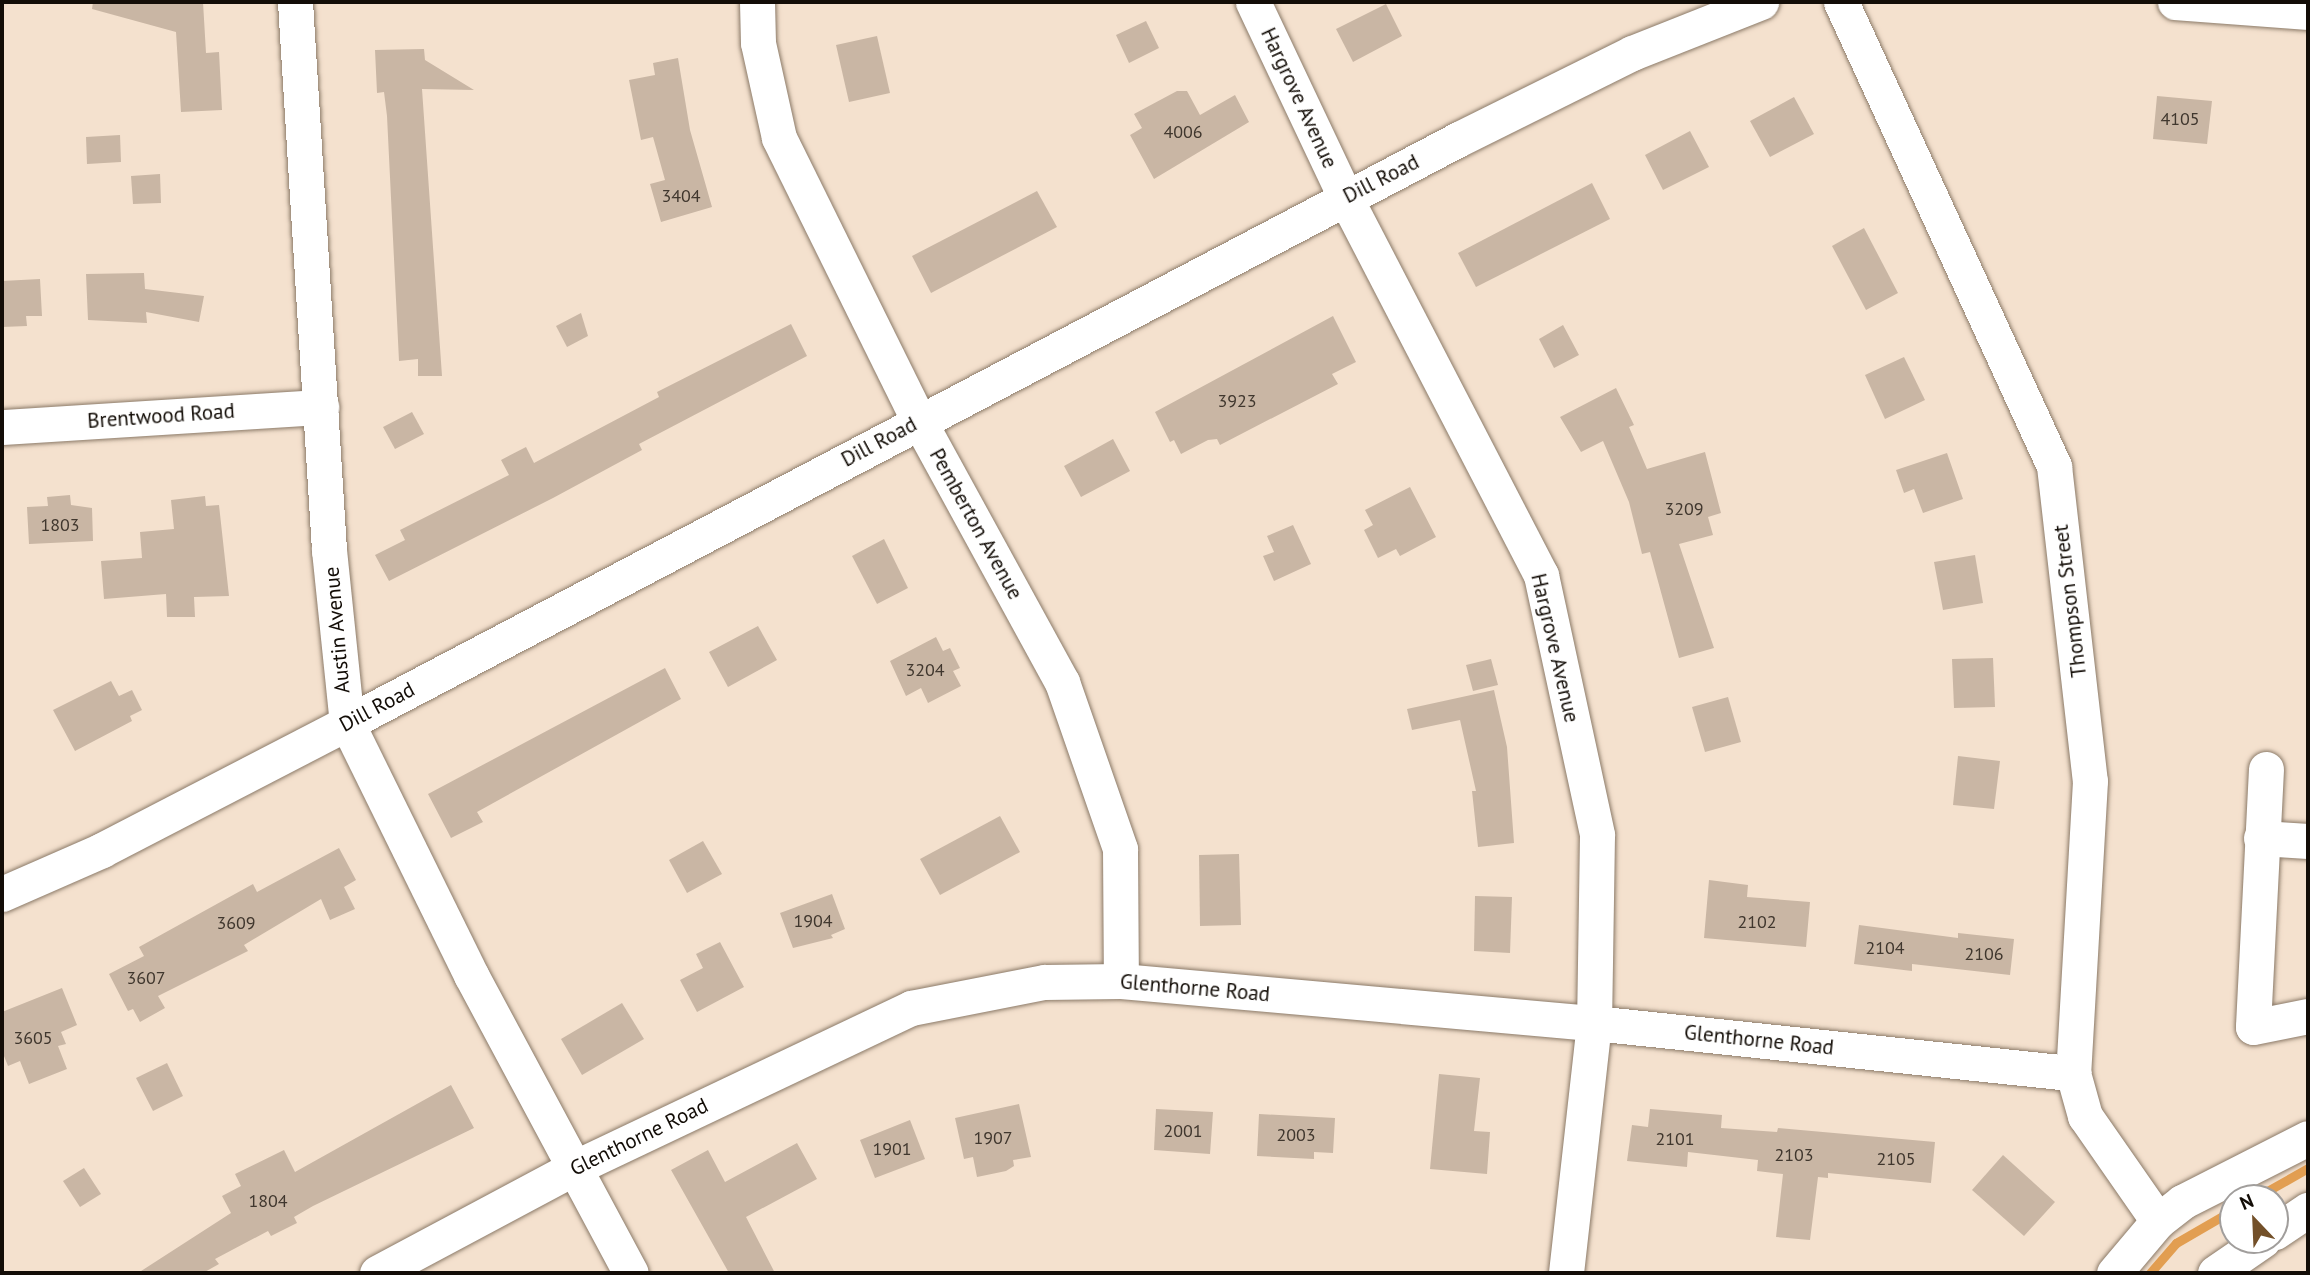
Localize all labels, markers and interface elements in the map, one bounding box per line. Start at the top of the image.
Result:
street label: Hargrove Avenue [1255,23,1343,173]
house number: 4105 [2160,108,2200,130]
house number: 4006 [1163,121,1203,143]
street label: Dill Road [1339,149,1423,209]
house number: 3404 [661,185,701,207]
house number: 3923 [1217,390,1257,412]
street label: Brentwood Road [86,398,236,434]
street label: Dill Road [837,412,921,472]
street label: Pemberton Avenue [924,444,1028,604]
house number: 3209 [1664,498,1704,520]
house number: 1803 [40,514,80,536]
street label: Thompson Street [2048,523,2092,679]
street label: Austin Avenue [319,565,355,695]
street label: Hargrove Avenue [1526,571,1584,725]
house number: 3204 [905,659,945,681]
street label: Dill Road [335,677,419,737]
house number: 1904 [793,910,833,932]
house number: 2102 [1737,911,1777,933]
house number: 3609 [216,912,256,934]
house number: 2104 [1865,937,1905,959]
house number: 2106 [1964,943,2004,965]
house number: 3607 [126,967,166,989]
street label: Glenthorne Road [1119,969,1271,1007]
street label: Glenthorne Road [1683,1020,1835,1060]
house number: 3605 [13,1027,53,1049]
street label: Glenthorne Road [566,1093,712,1181]
house number: 2001 [1163,1120,1203,1142]
house number: 2003 [1276,1124,1316,1146]
house number: 1907 [973,1127,1013,1149]
house number: 2101 [1655,1128,1695,1150]
house number: 1901 [872,1138,912,1160]
house number: 2103 [1774,1144,1814,1166]
house number: 2105 [1876,1148,1916,1170]
north arrow [2219,1184,2289,1254]
text: N [2236,1188,2257,1215]
house number: 1804 [248,1190,288,1212]

